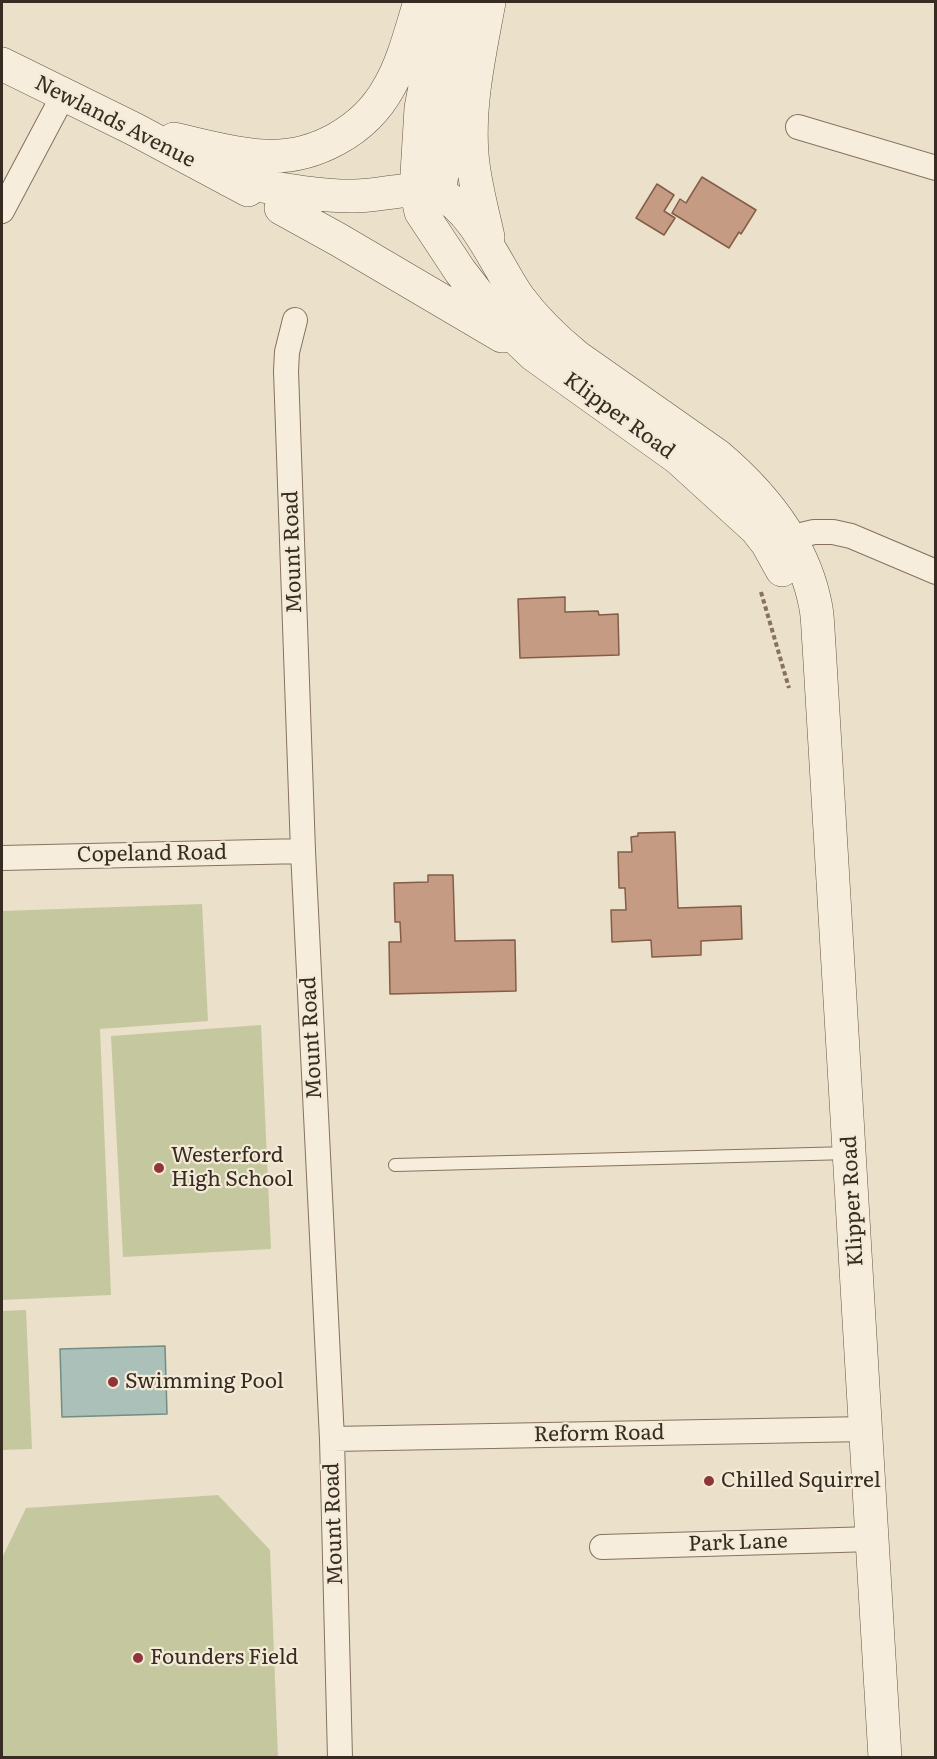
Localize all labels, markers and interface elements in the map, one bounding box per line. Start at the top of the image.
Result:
street label: Newlands Avenue [30,71,200,173]
street label: Klipper Road [558,367,680,465]
street label: Mount Road [278,490,308,614]
street label: Copeland Road [77,840,227,868]
street label: Mount Road [296,976,328,1100]
street label: Klipper Road [837,1135,869,1267]
place label: Westerford High School [171,1143,293,1193]
marker: Westerford High School [152,1161,166,1175]
place label: Swimming Pool [125,1369,284,1395]
marker: Swimming Pool [106,1375,120,1389]
street label: Reform Road [533,1420,665,1448]
street label: Mount Road [319,1462,349,1586]
place label: Chilled Squirrel [721,1468,881,1494]
marker: Chilled Squirrel [702,1474,716,1488]
street label: Park Lane [688,1529,788,1557]
place label: Founders Field [150,1645,298,1671]
marker: Founders Field [131,1651,145,1665]

